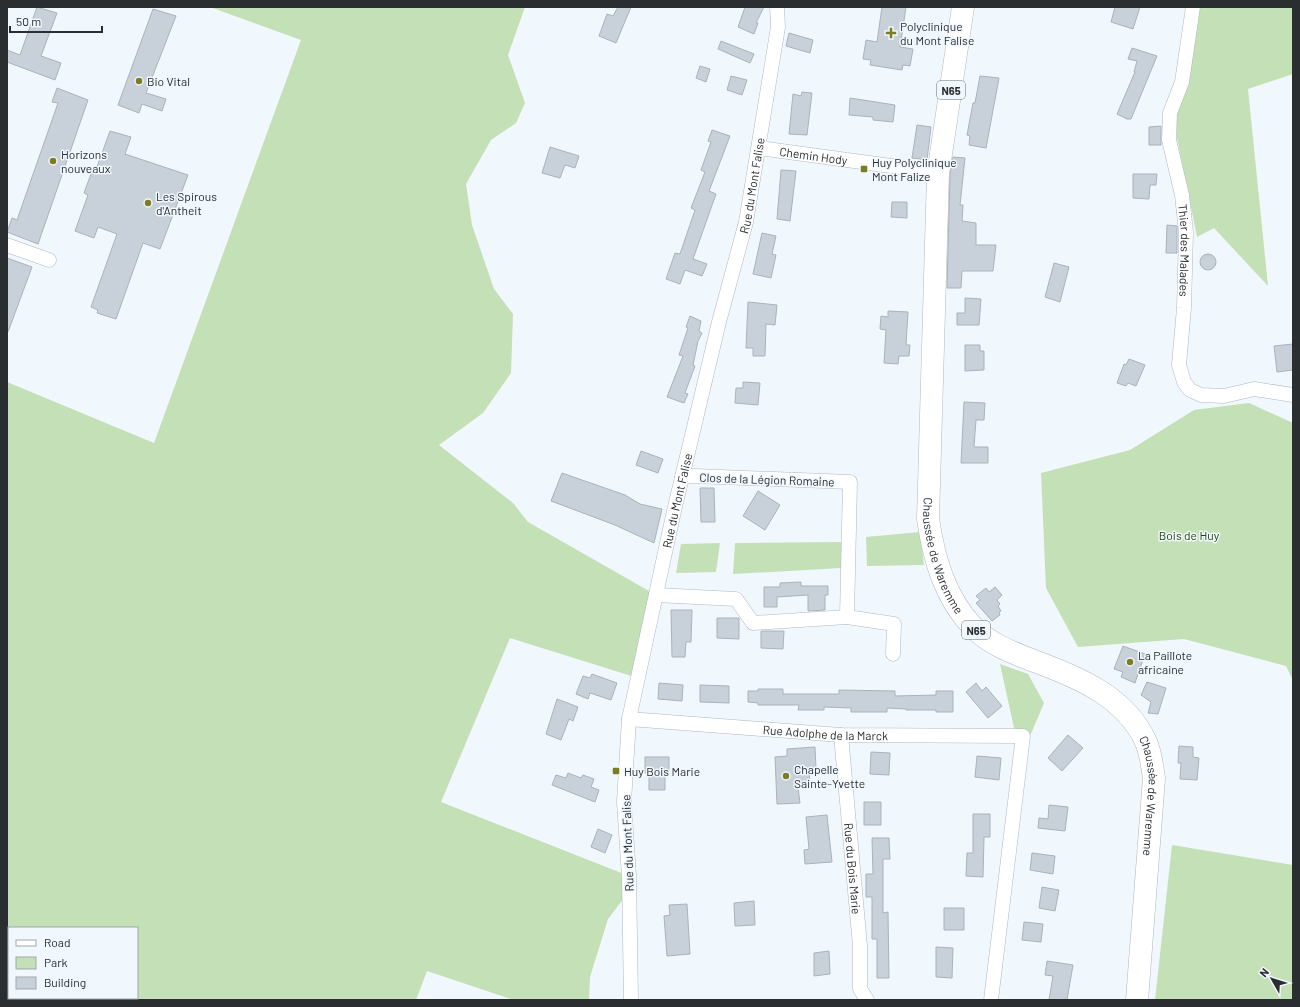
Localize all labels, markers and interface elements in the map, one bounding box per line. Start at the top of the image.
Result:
scale bar [10,8,102,34]
text: 50 m [16,14,41,28]
place label: Polyclinique du Mont Falise [900,19,974,47]
marker: Polyclinique du Mont Falise [885,27,897,39]
place label: Bio Vital [147,74,190,88]
marker: Bio Vital [134,76,144,86]
road number: N65 [937,81,965,99]
street label: Rue du Mont Falise [736,137,767,235]
street label: Chemin Hody [779,144,849,167]
place label: Horizons nouveaux [61,147,111,175]
place label: Huy Polyclinique Mont Falize [872,155,957,183]
marker: Horizons nouveaux [48,156,58,166]
marker: Huy Polyclinique Mont Falize [859,164,869,174]
place label: Les Spirous d'Antheit [156,189,217,217]
marker: Les Spirous d'Antheit [143,198,153,208]
street label: Thier des Malades [1176,203,1193,297]
street label: Rue du Mont Falise [659,452,695,549]
street label: Clos de la Légion Romaine [699,470,835,488]
street label: Chaussée de Waremme [921,497,966,616]
park label: Bois de Huy [1159,528,1220,542]
road number: N65 [962,621,990,639]
place label: La Paillote africaine [1138,648,1192,676]
marker: La Paillote africaine [1125,657,1135,667]
street label: Rue Adolphe de la Marck [762,722,888,742]
street label: Chaussée de Waremme [1137,733,1161,856]
place label: Chapelle Sainte-Yvette [794,762,865,790]
place label: Huy Bois Marie [624,764,700,778]
marker: Huy Bois Marie [611,766,621,776]
marker: Chapelle Sainte-Yvette [781,771,791,781]
street label: Rue du Mont Falise [618,794,636,892]
street label: Rue du Bois Marie [842,822,864,915]
legend [8,927,138,999]
text: Road [44,935,71,949]
text: Park [44,955,68,969]
north arrow [1252,959,1292,999]
text: N [1256,965,1271,979]
text: Building [44,975,86,989]

